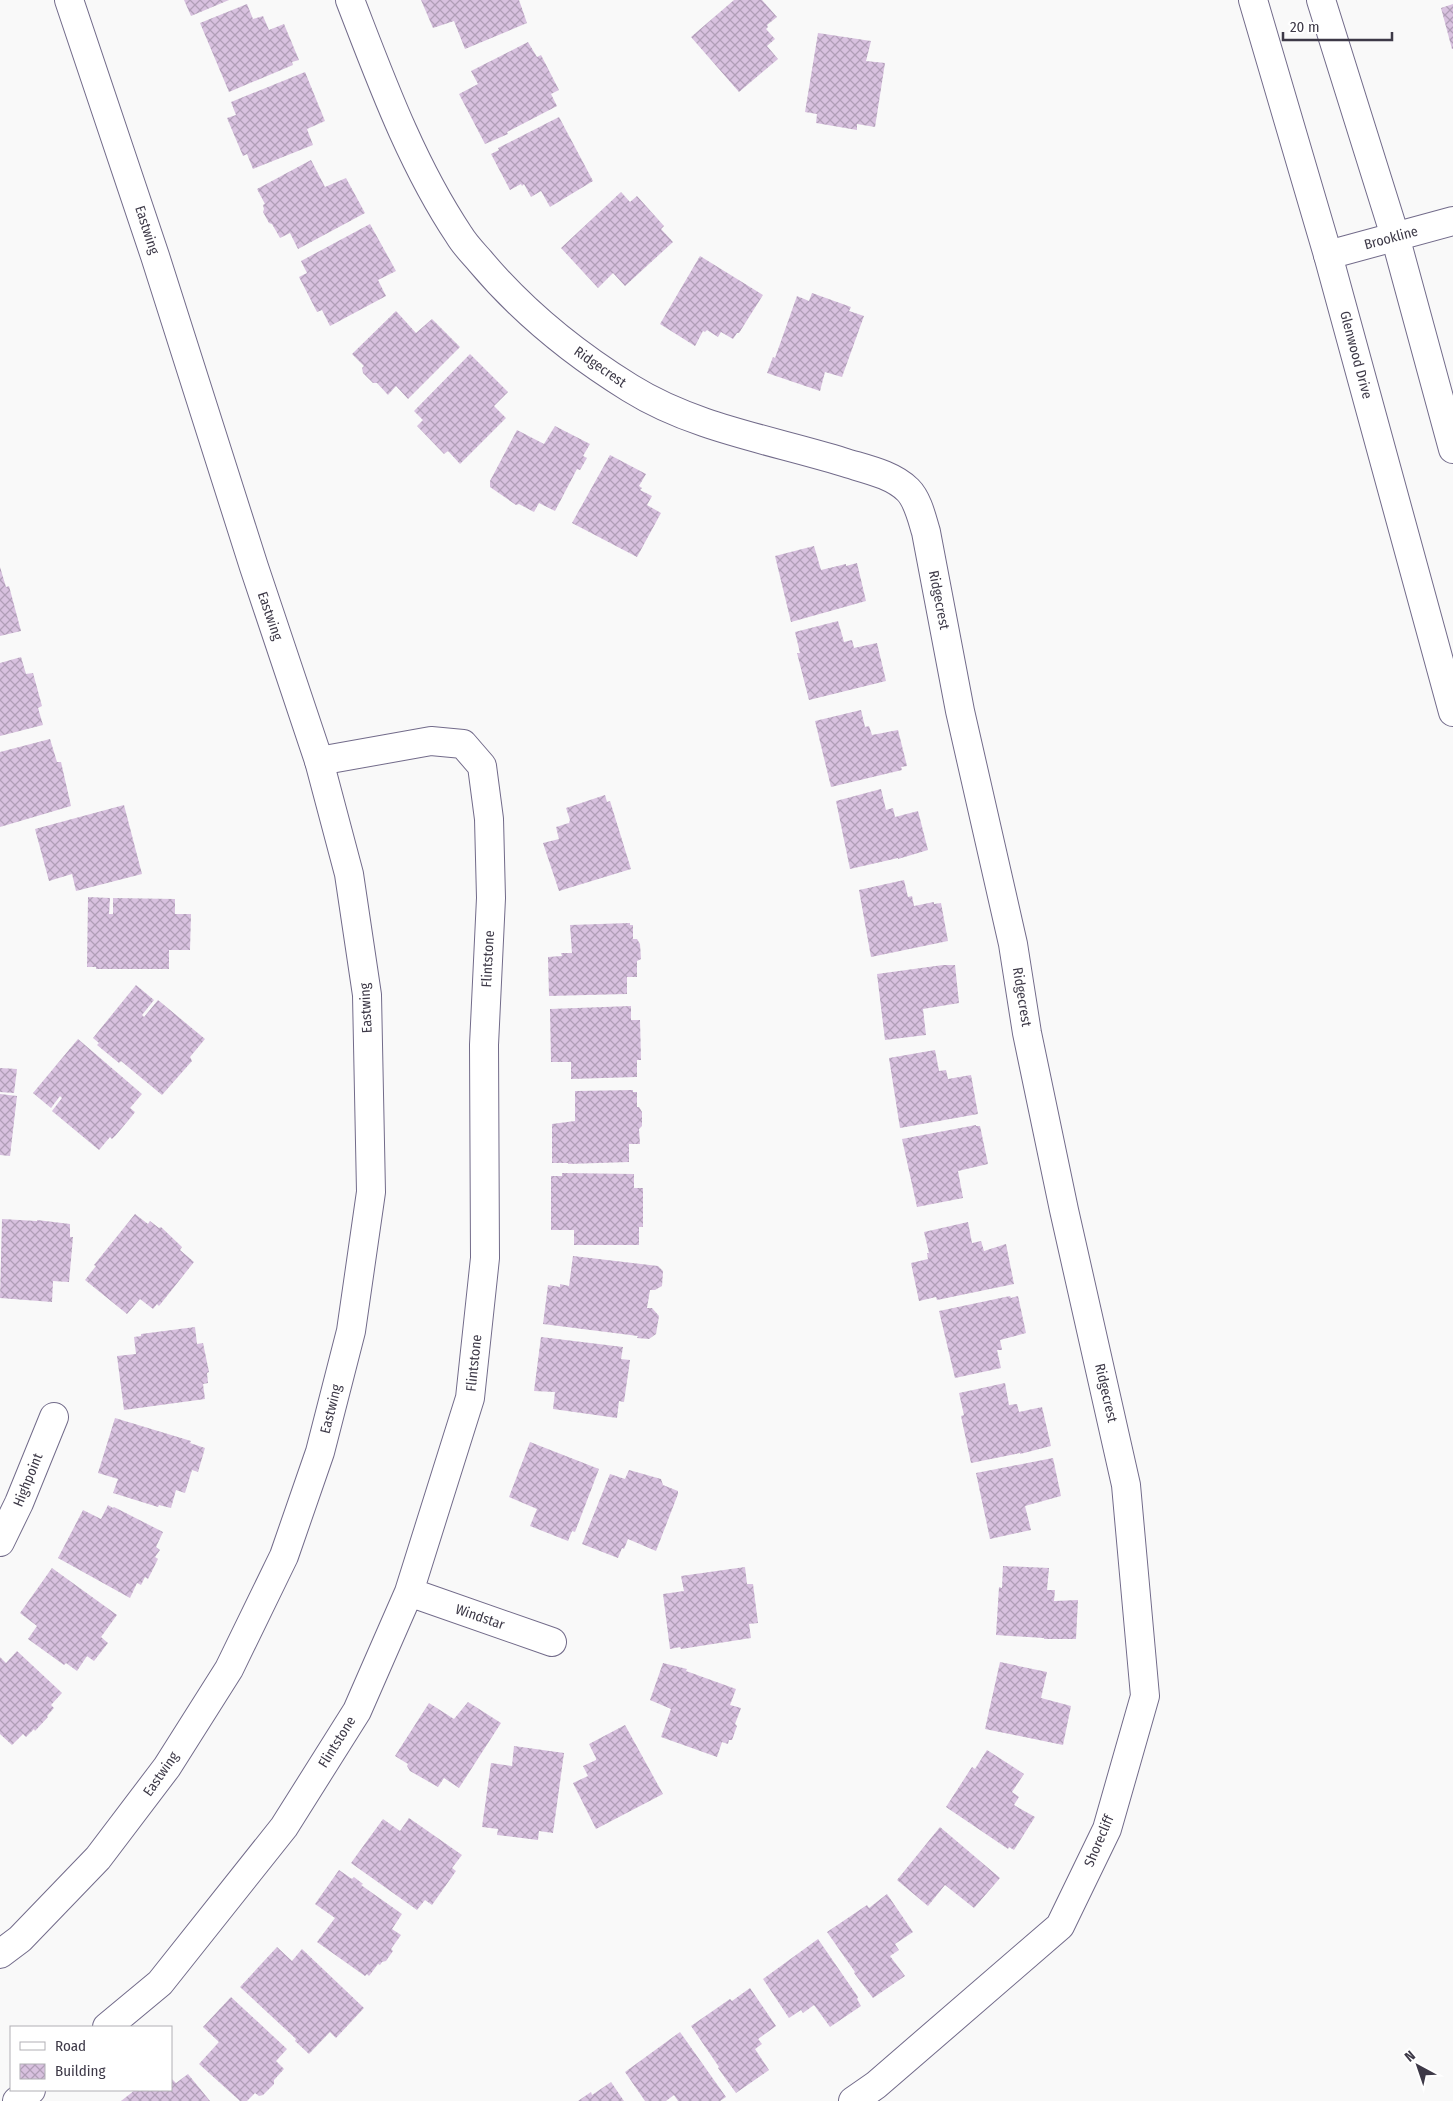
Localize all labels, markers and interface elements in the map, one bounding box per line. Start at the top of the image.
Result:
scale bar [1283,10,1392,42]
text: 20 m [1290,18,1320,36]
street label: Eastwing [131,203,163,257]
street label: Brookline [1362,223,1420,253]
street label: Glenwood Drive [1336,309,1376,401]
street label: Ridgecrest [571,343,630,391]
street label: Ridgecrest [925,569,953,631]
street label: Eastwing [254,589,286,643]
street label: Flintstone [478,930,498,988]
street label: Ridgecrest [1009,966,1035,1028]
street label: Eastwing [356,982,376,1034]
street label: Flintstone [463,1334,485,1392]
street label: Ridgecrest [1091,1362,1121,1424]
street label: Eastwing [317,1382,345,1435]
street label: Highpoint [10,1450,47,1509]
street label: Windstar [453,1601,507,1633]
street label: Flintstone [315,1713,359,1771]
street label: Eastwing [140,1748,183,1800]
street label: Shorecliff [1080,1811,1118,1870]
legend [10,2026,172,2091]
text: Road [55,2037,86,2055]
north arrow [1393,2041,1443,2091]
text: N [1401,2047,1419,2066]
text: Building [55,2062,106,2080]

